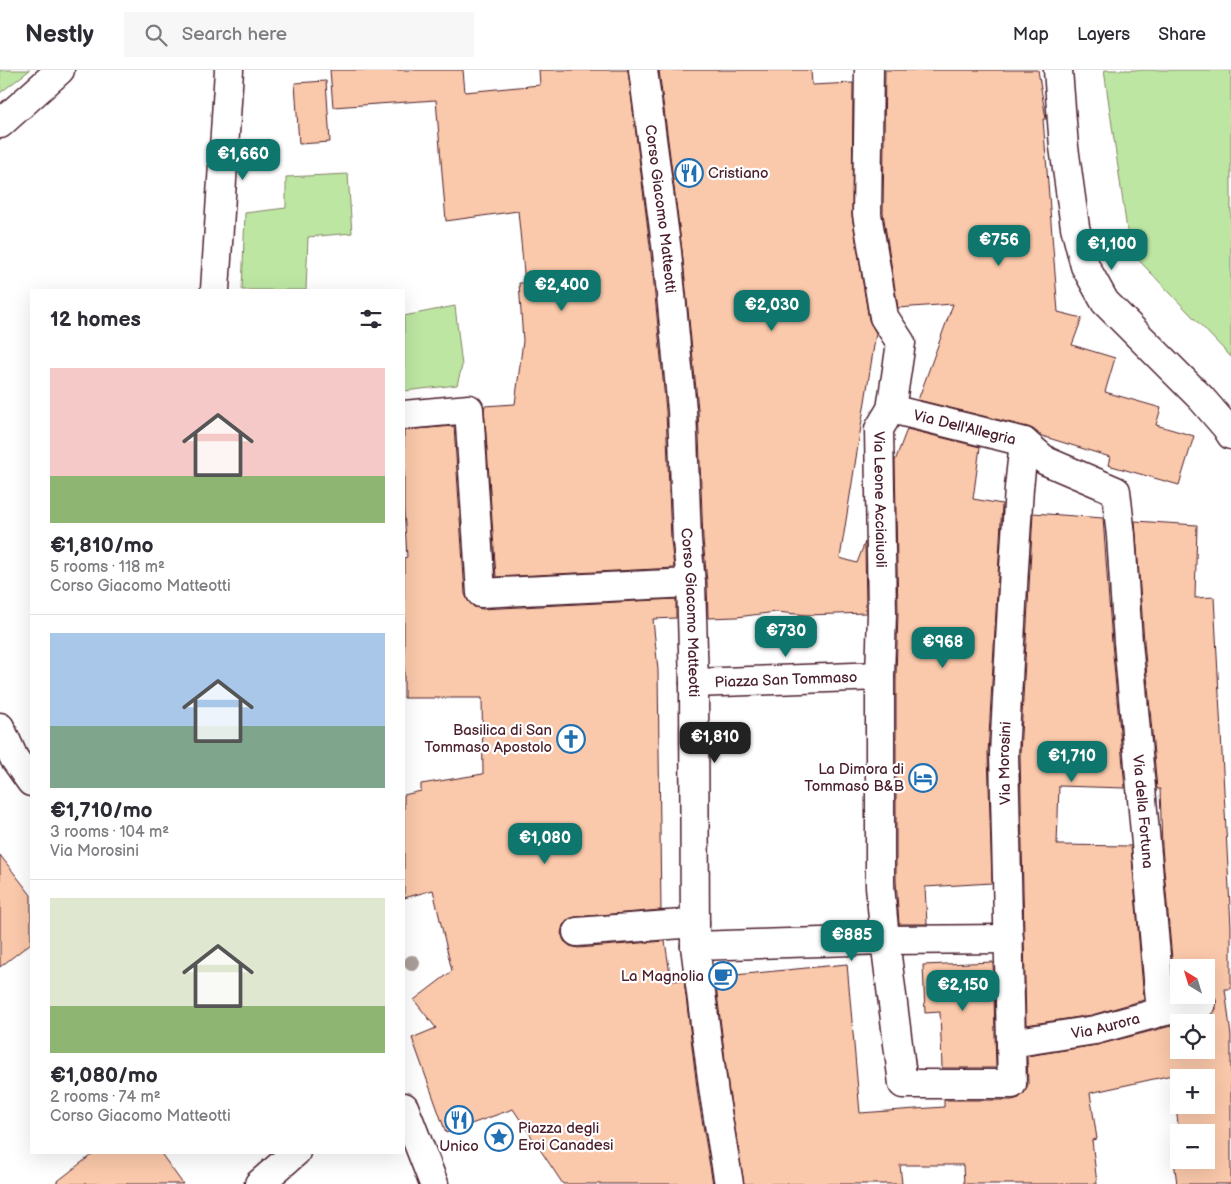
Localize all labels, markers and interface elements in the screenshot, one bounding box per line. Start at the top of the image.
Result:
search box [124,12,474,57]
text: Nestly [25,20,94,49]
icon: search [142,21,170,49]
text: Search here [182,23,287,46]
text: Map [1013,24,1049,45]
text: Layers [1077,24,1130,45]
text: Share [1158,24,1206,45]
street label: Corso Giacomo Matteotti [640,124,680,294]
pin: €1,660 [202,138,284,181]
text: €1,660 [217,145,269,164]
restaurant icon: Cristiano [674,158,704,188]
place label: Cristiano [708,164,769,183]
pin: €756 [969,224,1029,267]
pin: €1,100 [1071,228,1153,271]
text: €756 [979,231,1019,250]
text: €1,100 [1087,235,1137,254]
pin: €2,400 [521,270,603,312]
text: €2,400 [535,276,589,295]
pin: €2,030 [731,290,813,332]
text: €2,030 [745,296,799,315]
icon: filters [357,305,385,333]
text: 12 homes [50,307,141,332]
icon: home [173,400,263,490]
street label: Via Dell'Allegria [911,406,1018,450]
street label: Via Leone Acciaiuoli [869,431,890,568]
street label: Corso Giacomo Matteotti [677,527,703,697]
text: €1,810/mo [50,533,154,558]
text: 5 rooms · 118 m² [50,558,165,577]
text: Corso Giacomo Matteotti [50,577,231,596]
pin: €730 [756,616,816,658]
text: €730 [766,622,806,641]
pin: €968 [913,626,973,669]
text: €968 [923,633,963,652]
icon: home [173,666,263,756]
street label: Piazza San Tommaso [714,668,858,692]
place label: Basilica di San Tommaso Apostolo [424,721,552,757]
street label: Via Morosini [995,721,1016,805]
pin: €1,810 [674,722,756,764]
church icon: Basilica di San Tommaso Apostolo [556,724,586,754]
text: €1,810 [691,728,739,747]
pin: €1,710 [1031,740,1113,783]
text: €1,710 [1048,747,1096,766]
street label: Via della Fortuna [1128,754,1157,869]
place label: La Dimora di Tommaso B&B [804,760,904,796]
hotel icon: La Dimora di Tommaso B&B [908,763,938,793]
text: €1,710/mo [50,798,153,823]
pin: €1,080 [504,822,586,865]
text: 3 rooms · 104 m² [50,823,169,842]
text: €1,080 [519,829,571,848]
text: Via Morosini [50,842,139,861]
pin: €885 [822,920,882,962]
text: €885 [832,926,872,945]
icon: home [173,931,263,1021]
north arrow [1170,959,1215,1004]
map controls [1170,959,1215,1169]
cafe icon: La Magnolia [708,961,738,991]
place label: La Magnolia [621,967,704,986]
pin: €2,150 [922,970,1004,1012]
text: €2,150 [937,976,989,995]
street label: Via Aurora [1070,1009,1142,1044]
button: locate [1170,1014,1215,1059]
text: €1,080/mo [50,1063,158,1088]
button: + [1170,1069,1215,1114]
text: 2 rooms · 74 m² [50,1088,161,1107]
restaurant icon: Unico [444,1105,474,1135]
text: Corso Giacomo Matteotti [50,1107,231,1126]
place label: Piazza degli Eroi Canadesi [518,1119,614,1155]
place icon: Piazza degli Eroi Canadesi [484,1122,514,1152]
button: − [1170,1124,1215,1169]
place label: Unico [439,1137,479,1156]

